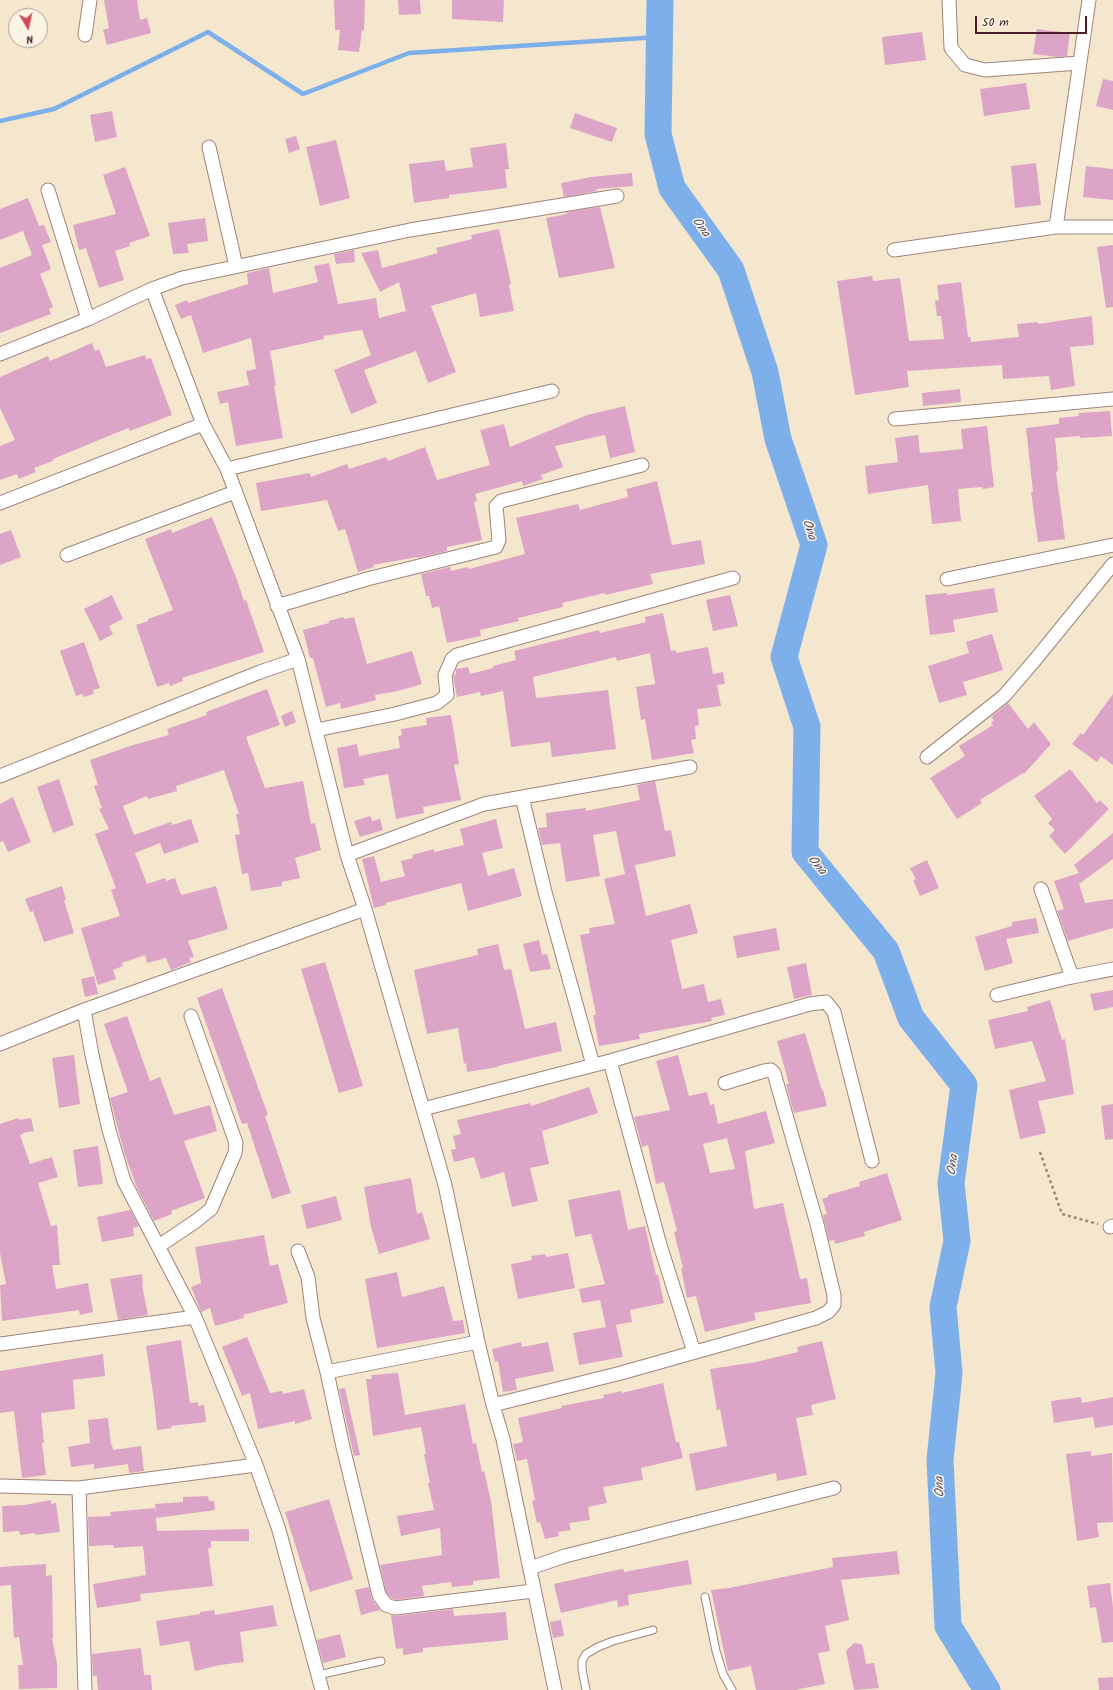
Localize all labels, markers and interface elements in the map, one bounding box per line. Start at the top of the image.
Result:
north arrow [8,8,48,48]
scale bar [977,8,1089,34]
text: 50 m [982,13,1009,32]
text: N [25,29,35,48]
water label: Ona [688,215,712,241]
water label: Ona [797,518,819,542]
water label: Ona [803,853,829,879]
water label: Ona [945,1154,963,1176]
water label: Ona [933,1476,949,1498]

